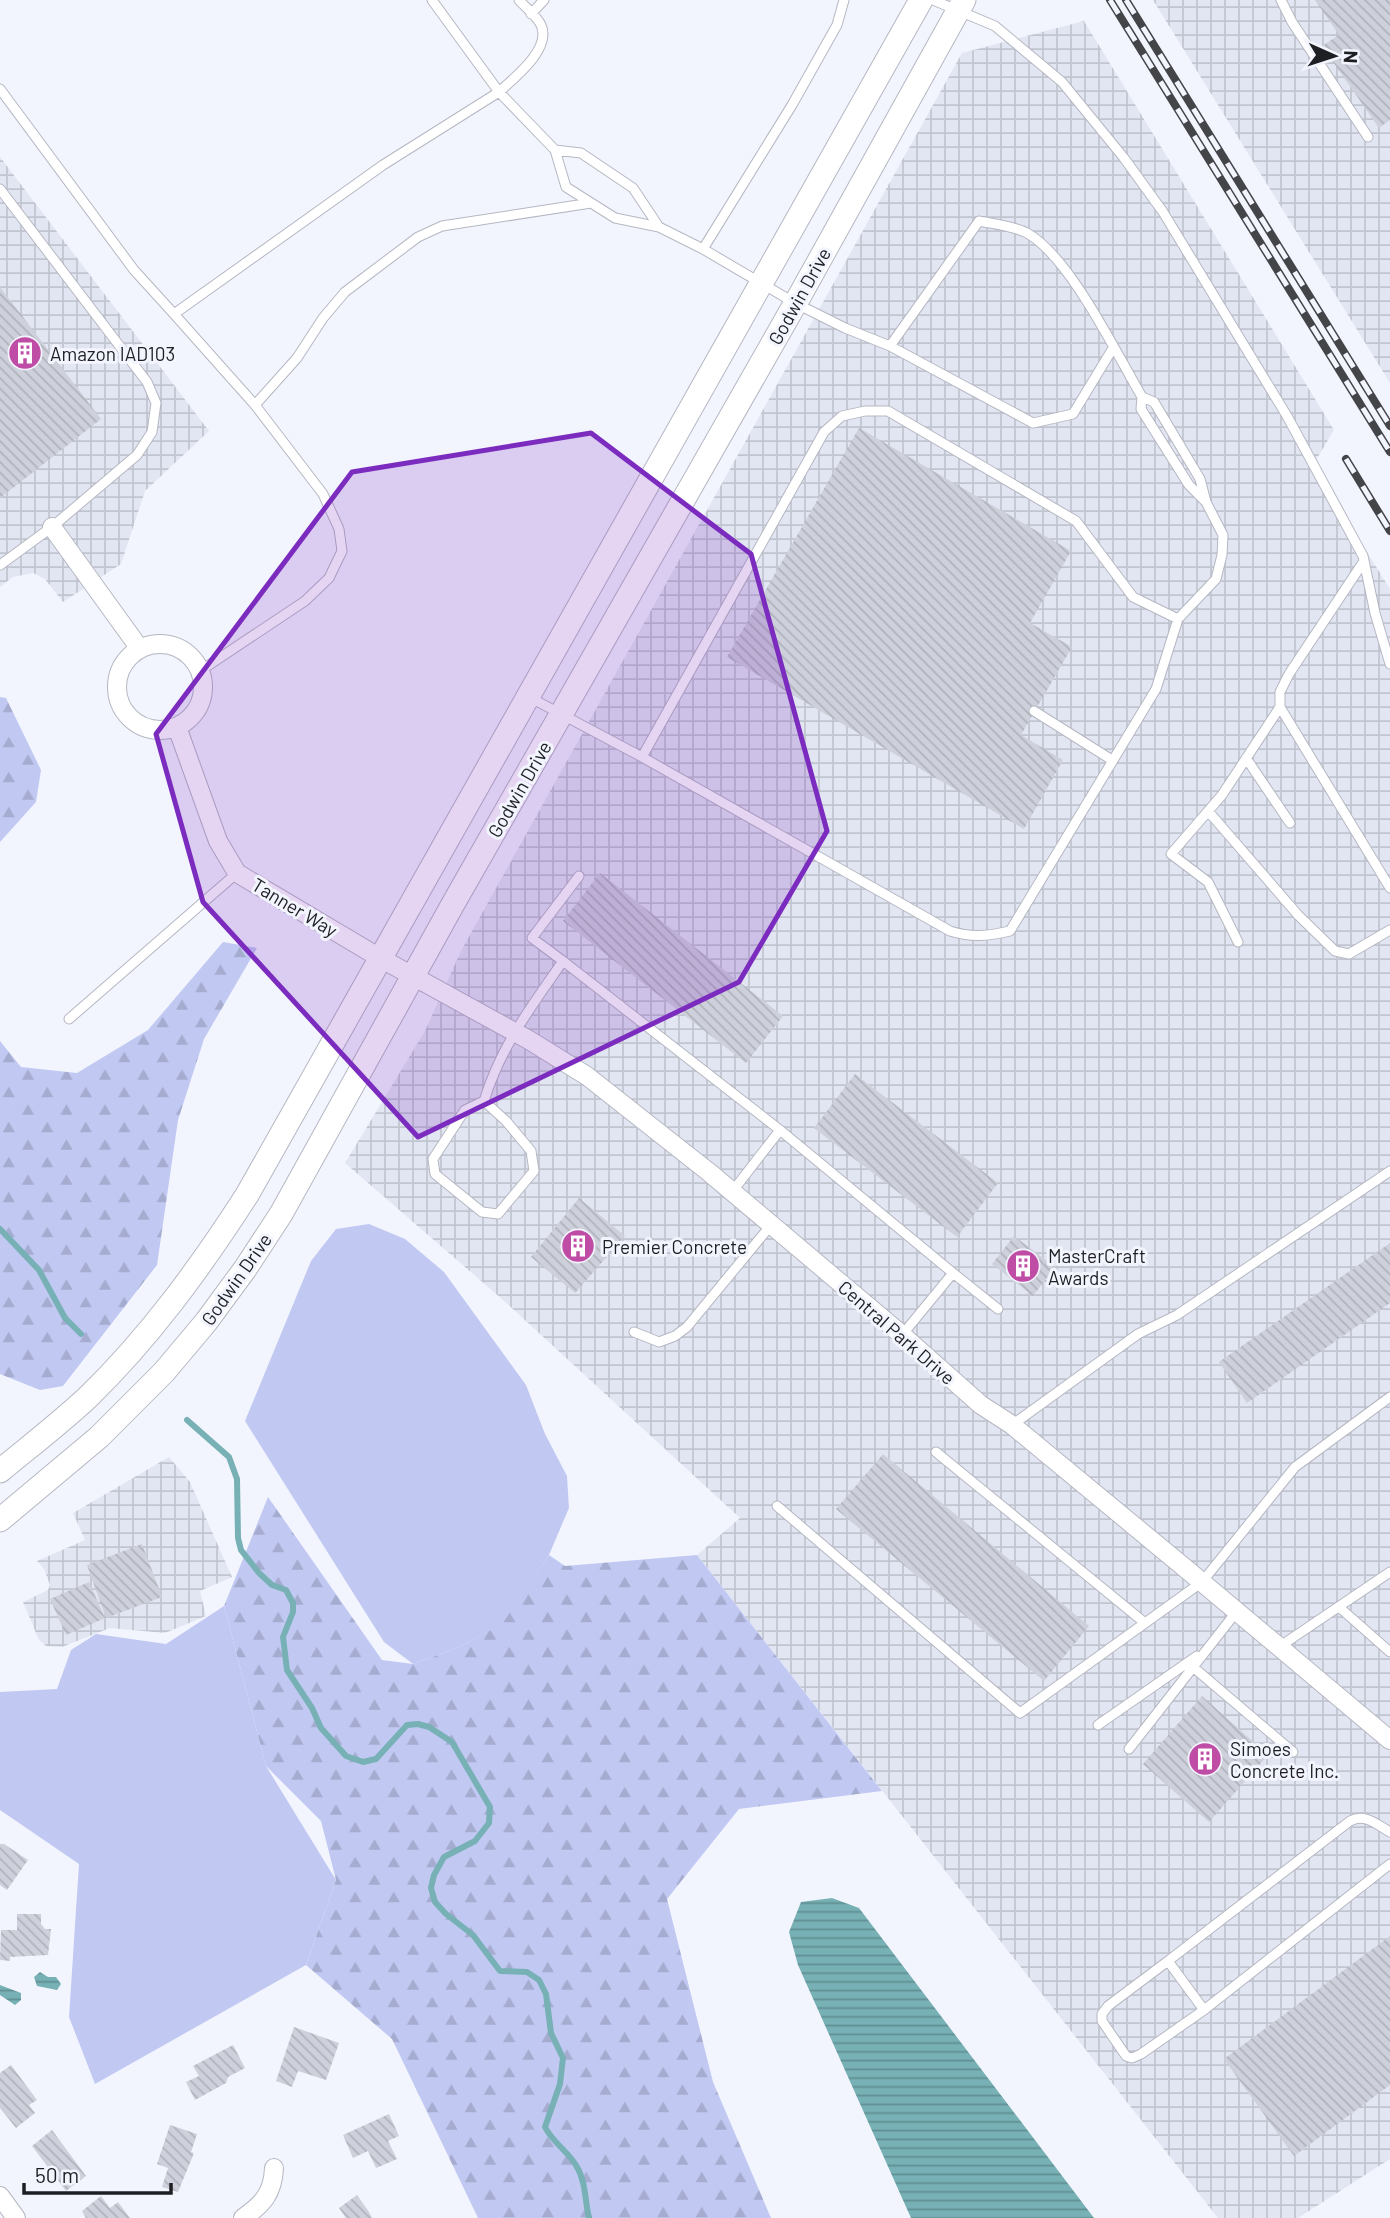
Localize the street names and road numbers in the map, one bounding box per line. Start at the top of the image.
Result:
street label: Godwin Drive [763,244,835,348]
street label: Godwin Drive [482,737,556,841]
street label: Tanner Way [248,873,342,942]
street label: Godwin Drive [196,1228,276,1330]
street label: Central Park Drive [834,1275,960,1389]

